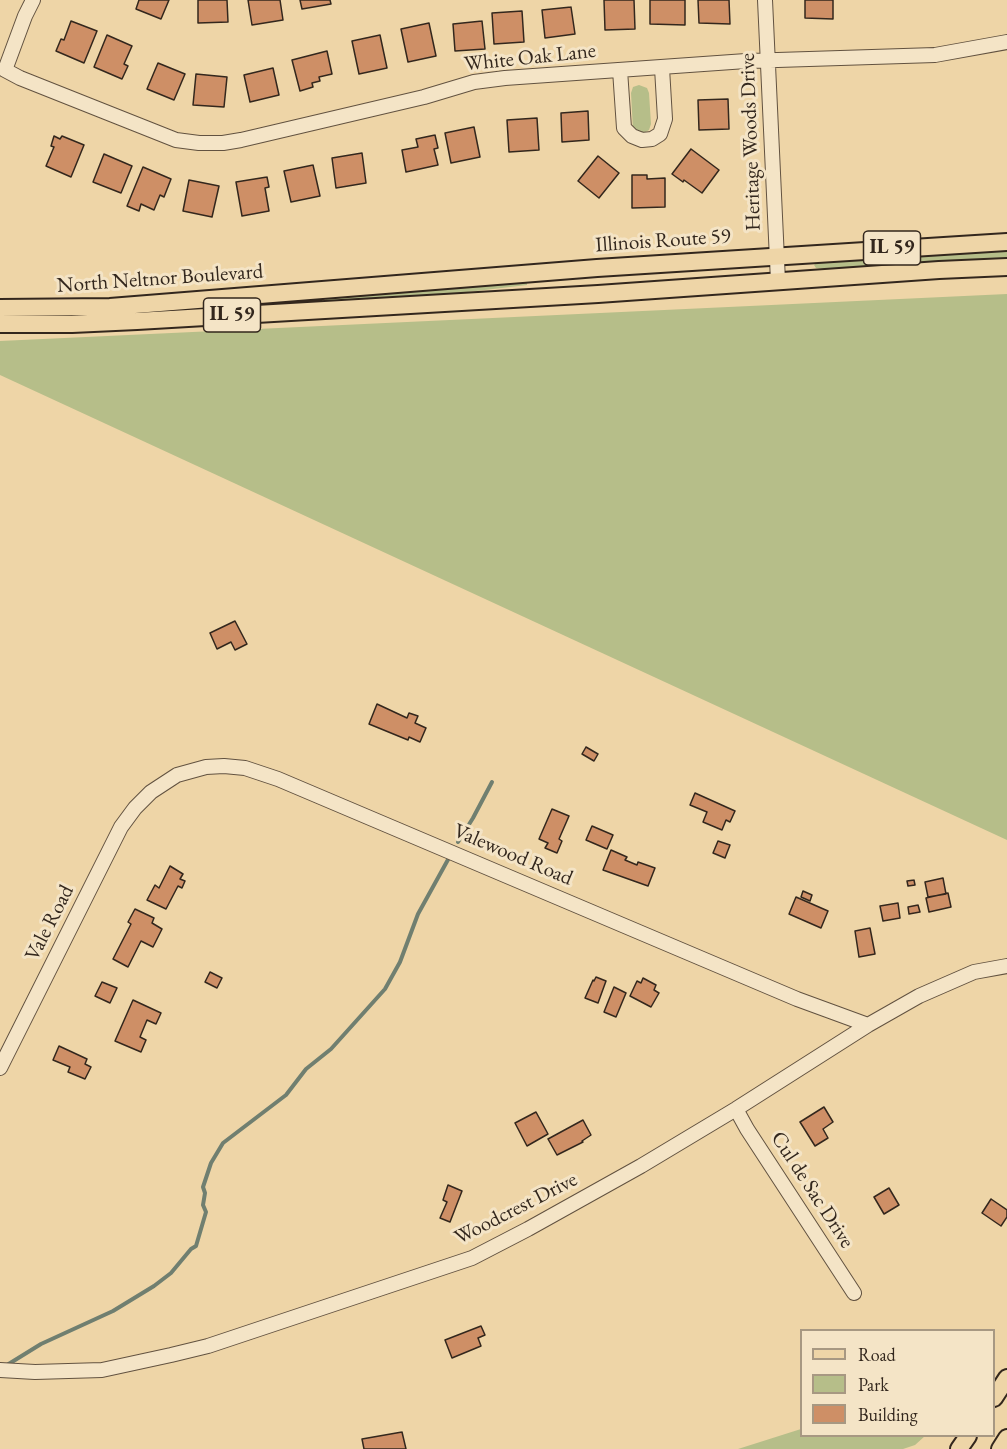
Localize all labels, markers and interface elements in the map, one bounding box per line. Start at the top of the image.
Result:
street label: White Oak Lane [463,39,597,77]
street label: Heritage Woods Drive [735,52,767,232]
street label: Illinois Route 59 [595,224,731,258]
road number: IL 59 [864,231,920,265]
street label: North Neltnor Boulevard [56,259,264,299]
road number: IL 59 [204,298,260,332]
street label: Valewood Road [450,819,576,891]
street label: Vale Road [20,881,80,965]
street label: Cul de Sac Drive [765,1127,859,1253]
street label: Woodcrest Drive [450,1167,582,1251]
legend [800,1329,995,1437]
text: Road [858,1343,896,1366]
text: Park [858,1373,889,1396]
text: Building [858,1403,918,1426]

